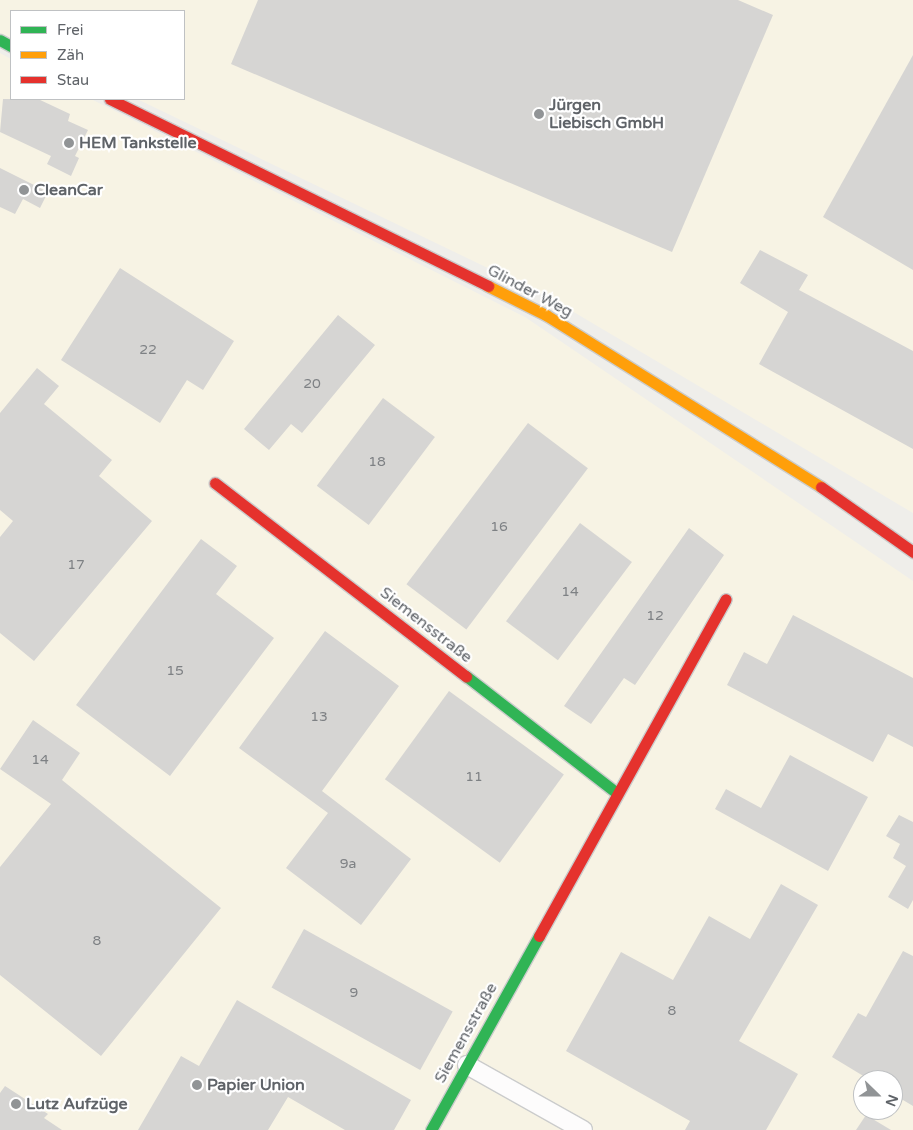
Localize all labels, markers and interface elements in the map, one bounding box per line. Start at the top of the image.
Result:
legend [10,10,185,100]
text: Frei [57,21,83,39]
text: Zäh [57,46,84,64]
text: Stau [57,71,89,89]
place label: Jürgen Liebisch GmbH [549,95,664,133]
marker: Jürgen Liebisch GmbH [533,108,545,120]
place label: HEM Tankstelle [79,133,196,153]
marker: HEM Tankstelle [63,137,75,149]
place label: CleanCar [34,180,103,200]
marker: CleanCar [18,184,30,196]
street label: Glinder Weg [484,260,576,322]
house number: 22 [139,342,157,358]
house number: 20 [303,376,321,392]
house number: 18 [368,454,386,470]
house number: 16 [490,519,508,535]
house number: 17 [67,557,85,573]
street label: Siemensstraße [376,583,476,667]
house number: 14 [561,584,579,600]
house number: 12 [646,608,664,624]
house number: 15 [166,663,184,679]
house number: 13 [310,709,328,725]
house number: 14 [31,752,49,768]
house number: 11 [465,769,483,785]
house number: 9a [340,856,356,872]
house number: 8 [93,933,101,949]
street label: Siemensstraße [431,980,501,1086]
house number: 9 [350,985,358,1001]
house number: 8 [668,1003,676,1019]
north arrow [853,1070,903,1120]
place label: Papier Union [207,1075,305,1095]
marker: Papier Union [191,1079,203,1091]
text: N [881,1092,901,1109]
place label: Lutz Aufzüge [26,1094,128,1114]
marker: Lutz Aufzüge [10,1098,22,1110]

